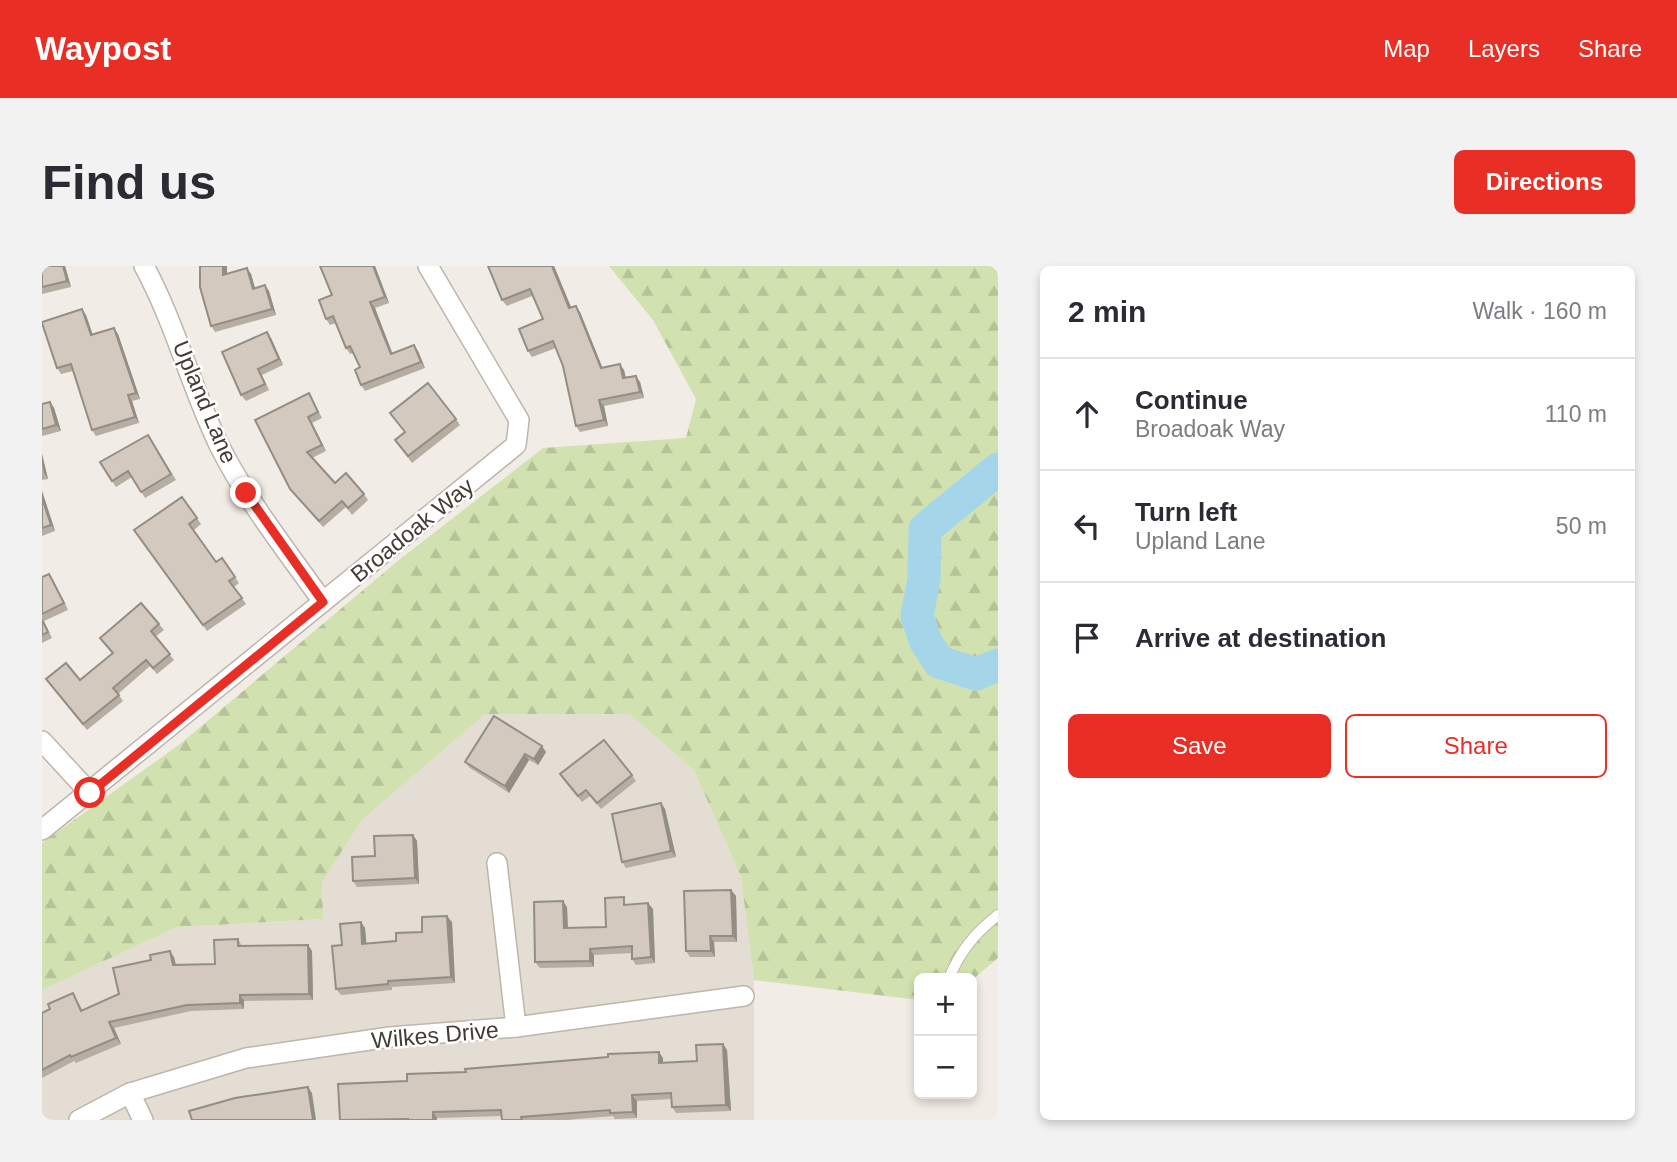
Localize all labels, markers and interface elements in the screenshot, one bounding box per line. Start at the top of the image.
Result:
text: Waypost [35,30,171,67]
text: Map [1383,35,1430,62]
text: Layers [1468,35,1540,62]
text: Share [1578,35,1642,62]
button: Directions [1454,150,1635,214]
text: Find us [42,155,216,209]
text: 2 min [1068,295,1146,328]
text: Walk · 160 m [1472,298,1607,324]
street label: Upland Lane [168,337,242,467]
text: Continue [1135,385,1248,415]
icon: ahead [1068,395,1106,433]
text: 110 m [1545,401,1607,427]
text: Broadoak Way [1135,416,1285,442]
street label: Broadoak Way [346,472,479,587]
route end [230,477,261,508]
text: Turn left [1135,497,1237,527]
icon: left [1068,507,1106,545]
text: 50 m [1556,513,1607,539]
text: Upland Lane [1135,528,1265,554]
icon: arrive [1068,619,1106,657]
text: Arrive at destination [1135,623,1386,653]
button: Save [1068,714,1331,778]
button: Share [1345,714,1607,778]
route start [74,777,105,808]
map controls [914,973,977,1099]
button: + [914,973,977,1036]
street label: Wilkes Drive [370,1016,500,1054]
button: − [914,1036,977,1099]

